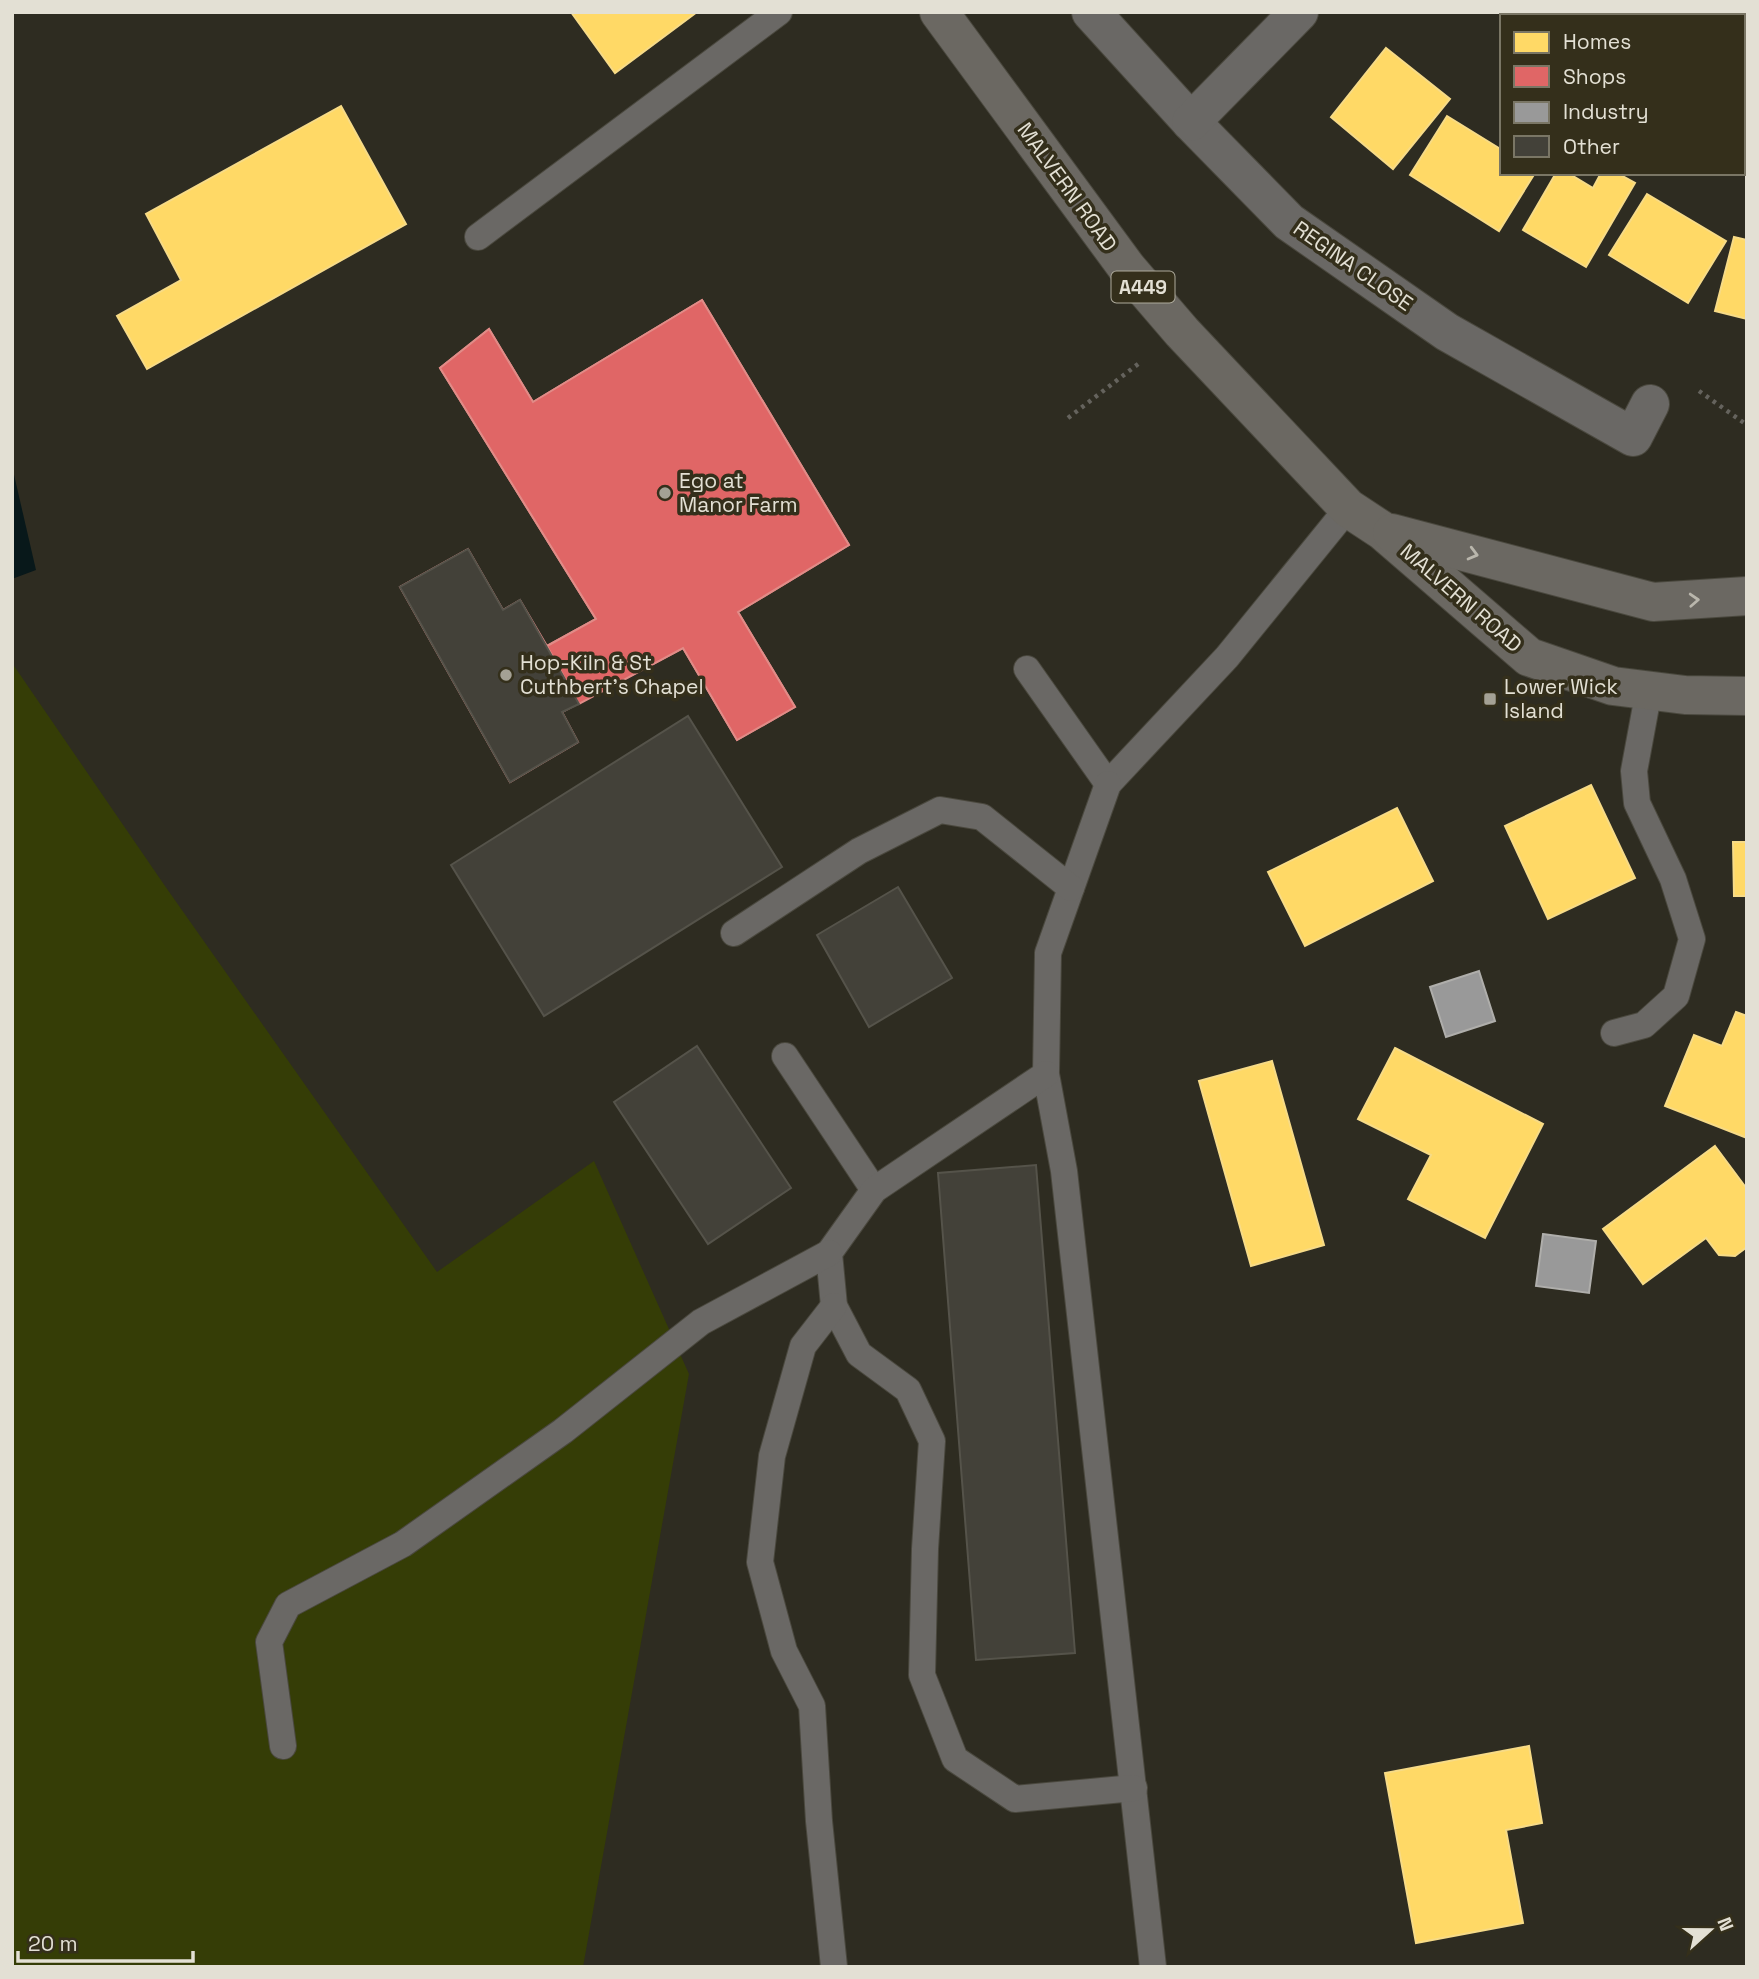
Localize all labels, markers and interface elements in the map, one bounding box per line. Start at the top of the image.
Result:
legend [1500,14,1745,175]
text: Homes [1563,28,1631,55]
text: Shops [1563,63,1626,90]
text: Industry [1563,98,1649,125]
street label: MALVERN ROAD [1012,117,1123,256]
text: Other [1563,133,1620,160]
street label: REGINA CLOSE [1288,214,1418,317]
road number: A449 [1112,272,1174,302]
place label: Ego at Manor Farm [679,467,798,518]
marker: Ego at Manor Farm [657,485,673,501]
street label: MALVERN ROAD [1395,537,1528,658]
one-way arrow [1467,546,1479,561]
one-way arrow [1689,592,1700,607]
place label: Hop-Kiln & St Cuthbert's Chapel [520,649,704,700]
marker: Hop-Kiln & St Cuthbert's Chapel [498,667,514,683]
place label: Lower Wick Island [1504,673,1618,724]
marker: Lower Wick Island [1482,691,1498,707]
north arrow [1675,1895,1745,1965]
text: N [1711,1914,1739,1935]
scale bar [18,1920,192,1964]
text: 20 m [28,1930,78,1957]

